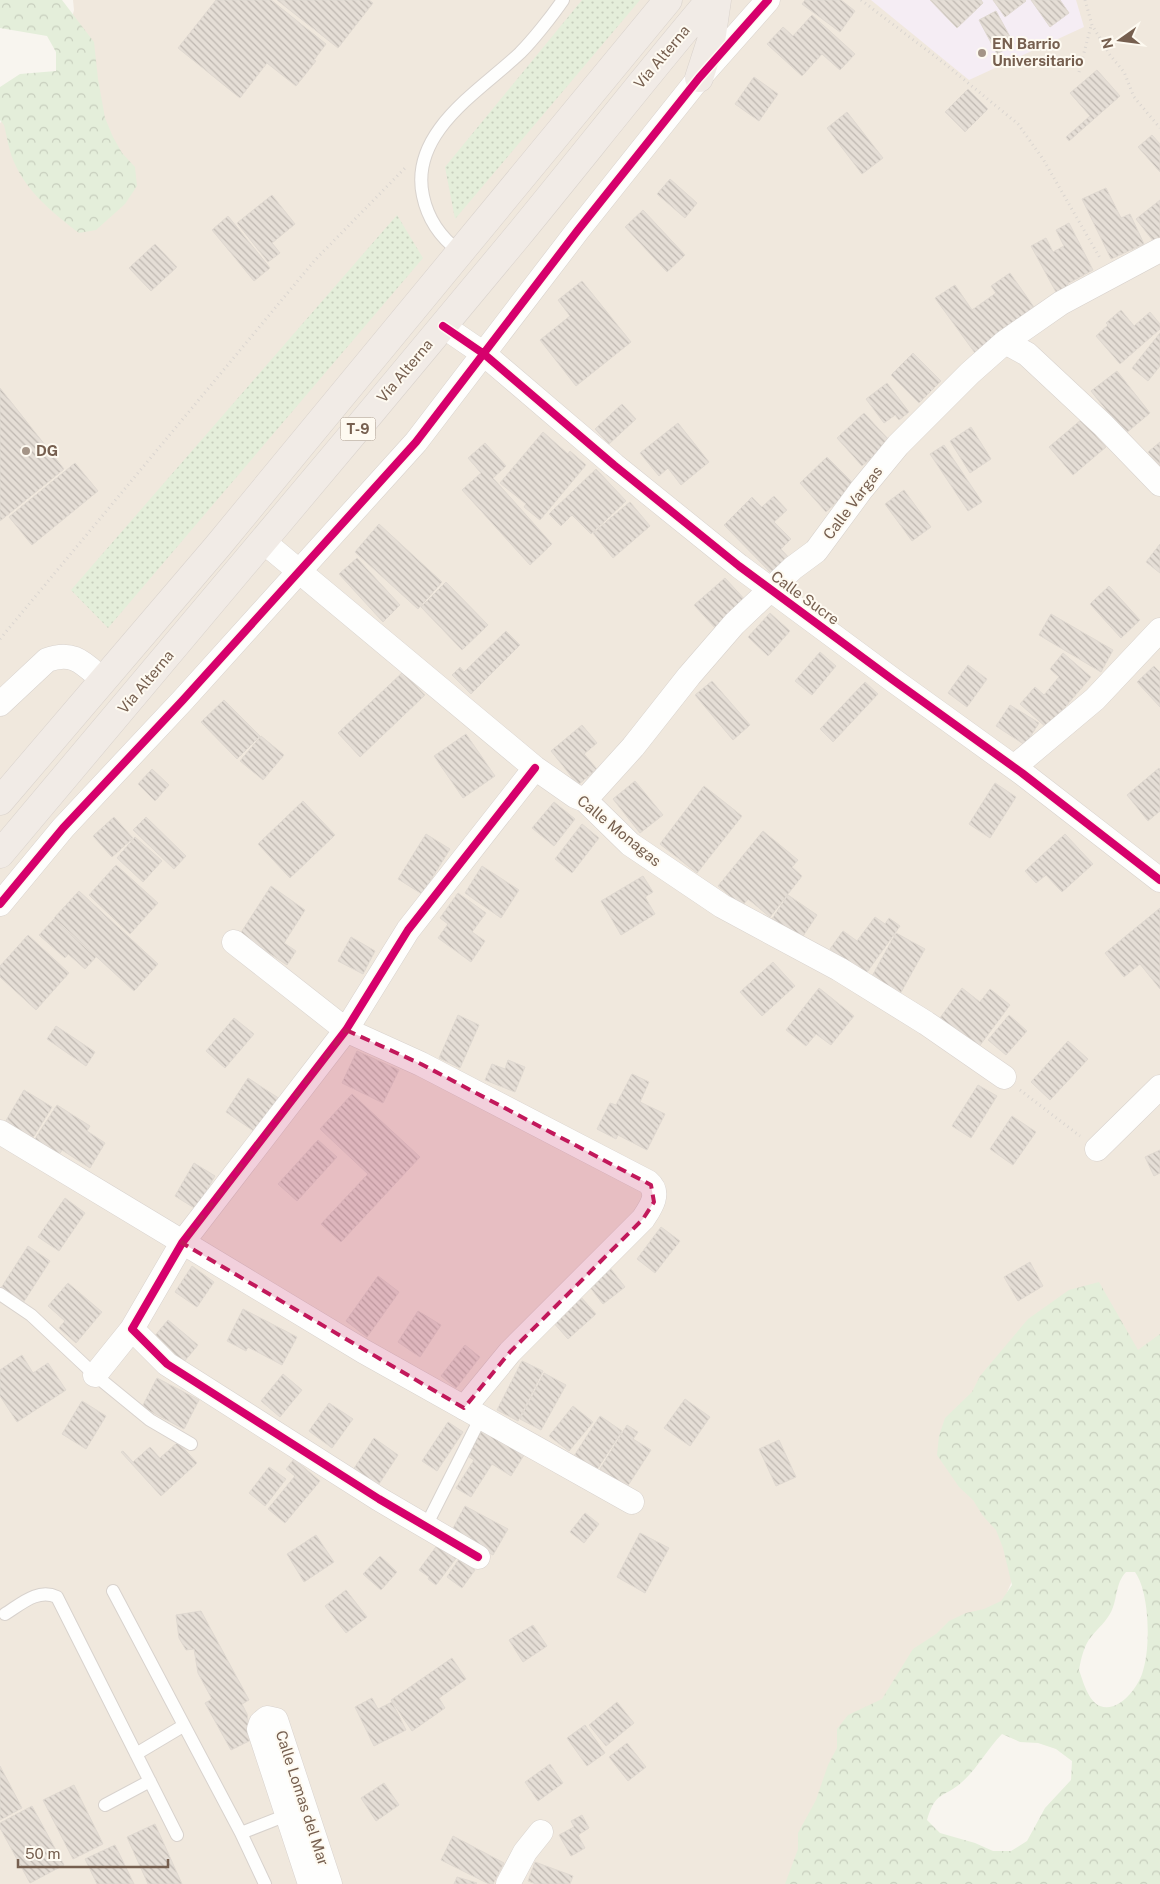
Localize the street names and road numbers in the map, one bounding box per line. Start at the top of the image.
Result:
street label: Vía Alterna [630,22,693,92]
street label: Vía Alterna [373,336,436,406]
road number: T-9 [340,418,376,440]
street label: Calle Vargas [820,463,886,543]
street label: Calle Sucre [768,567,843,628]
street label: Vía Alterna [114,647,177,717]
street label: Calle Monagas [574,792,665,869]
street label: Calle Lomas del Mar [273,1728,332,1868]

